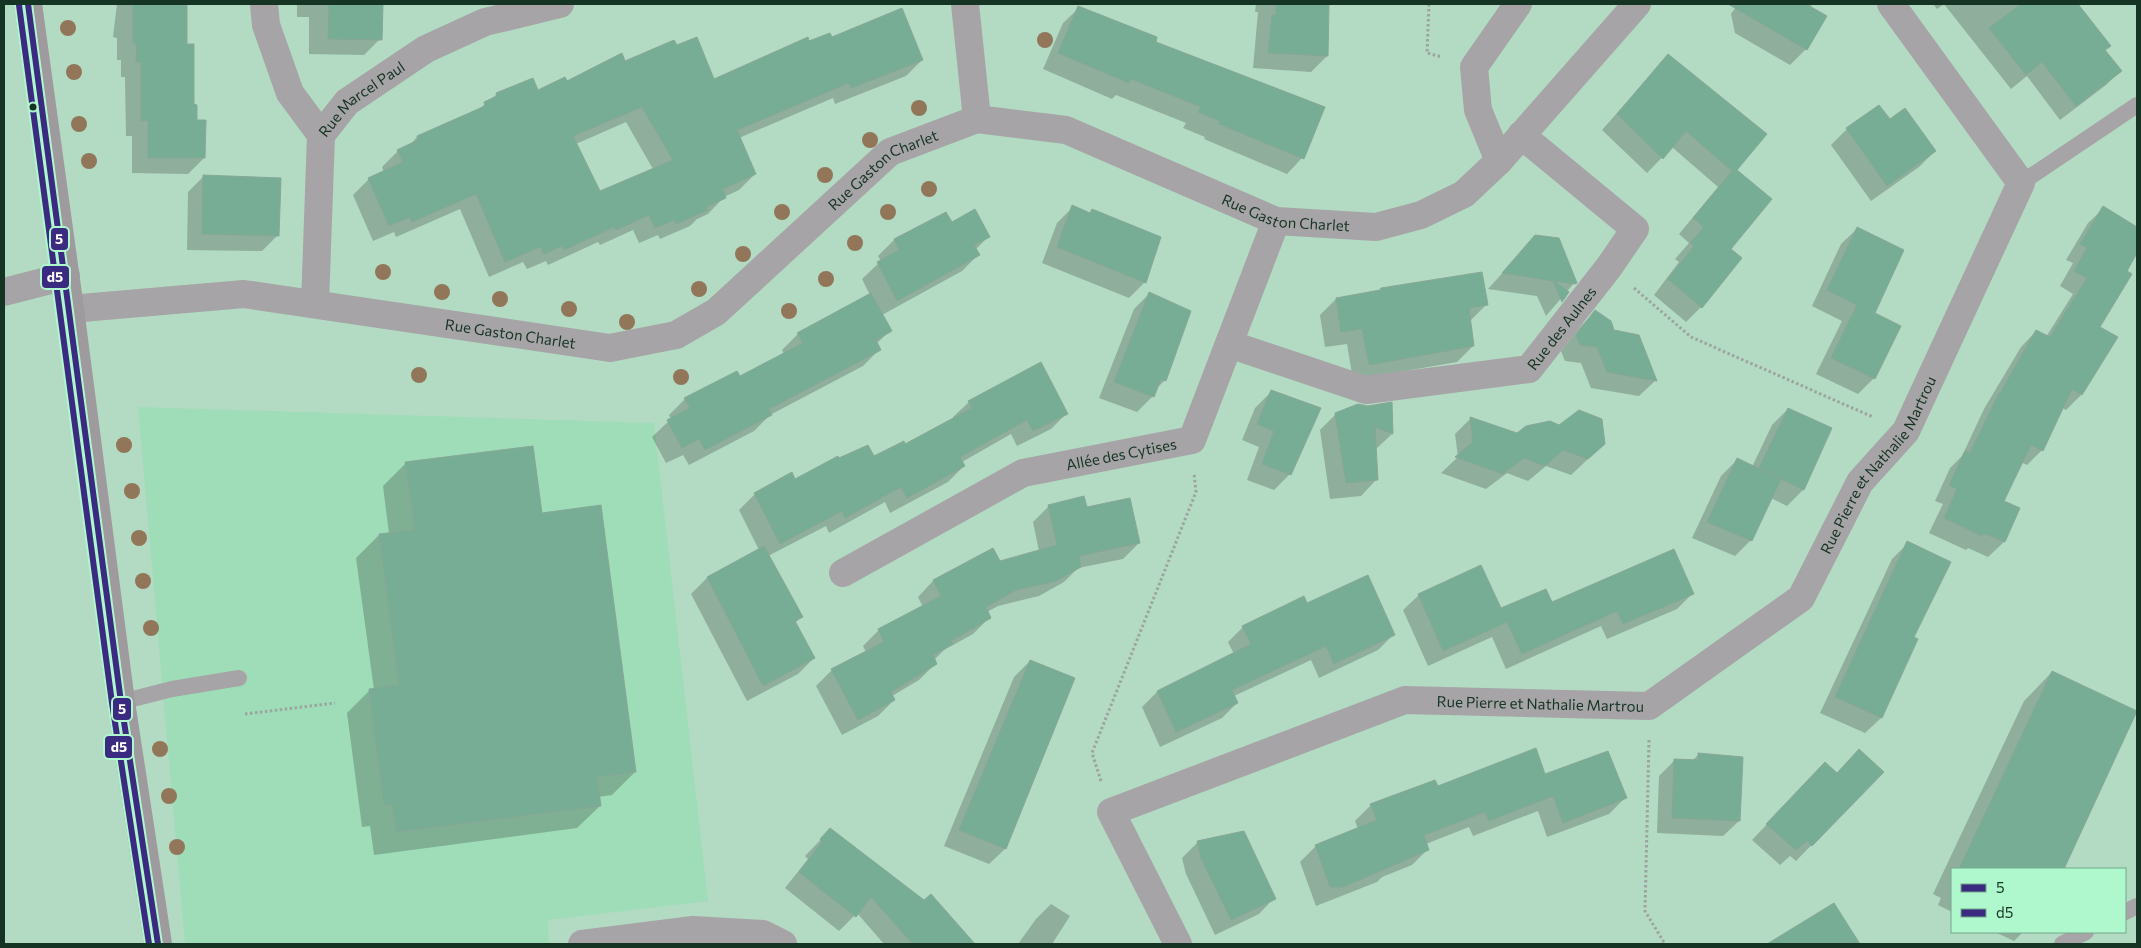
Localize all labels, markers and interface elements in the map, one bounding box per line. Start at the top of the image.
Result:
street label: Rue Marcel Paul [314,57,408,140]
unlabelled marker [28,102,38,112]
street label: Rue Gaston Charlet [824,126,940,214]
street label: Rue Gaston Charlet [1219,190,1350,234]
line badge: 5 [50,227,69,251]
text: 5 [55,230,63,247]
line badge: d5 [41,265,70,289]
text: d5 [47,268,63,285]
street label: Rue des Aulnes [1523,282,1600,373]
street label: Rue Gaston Charlet [444,315,577,352]
street label: Rue Pierre et Nathalie Martrou [1816,373,1939,556]
street label: Allée des Cytises [1064,434,1178,473]
street label: Rue Pierre et Nathalie Martrou [1436,692,1644,715]
line badge: 5 [112,697,132,721]
text: 5 [118,700,126,717]
line badge: d5 [104,735,133,759]
text: d5 [111,738,127,755]
legend [1951,868,2126,933]
text: 5 [1996,878,2005,896]
text: d5 [1996,903,2013,921]

